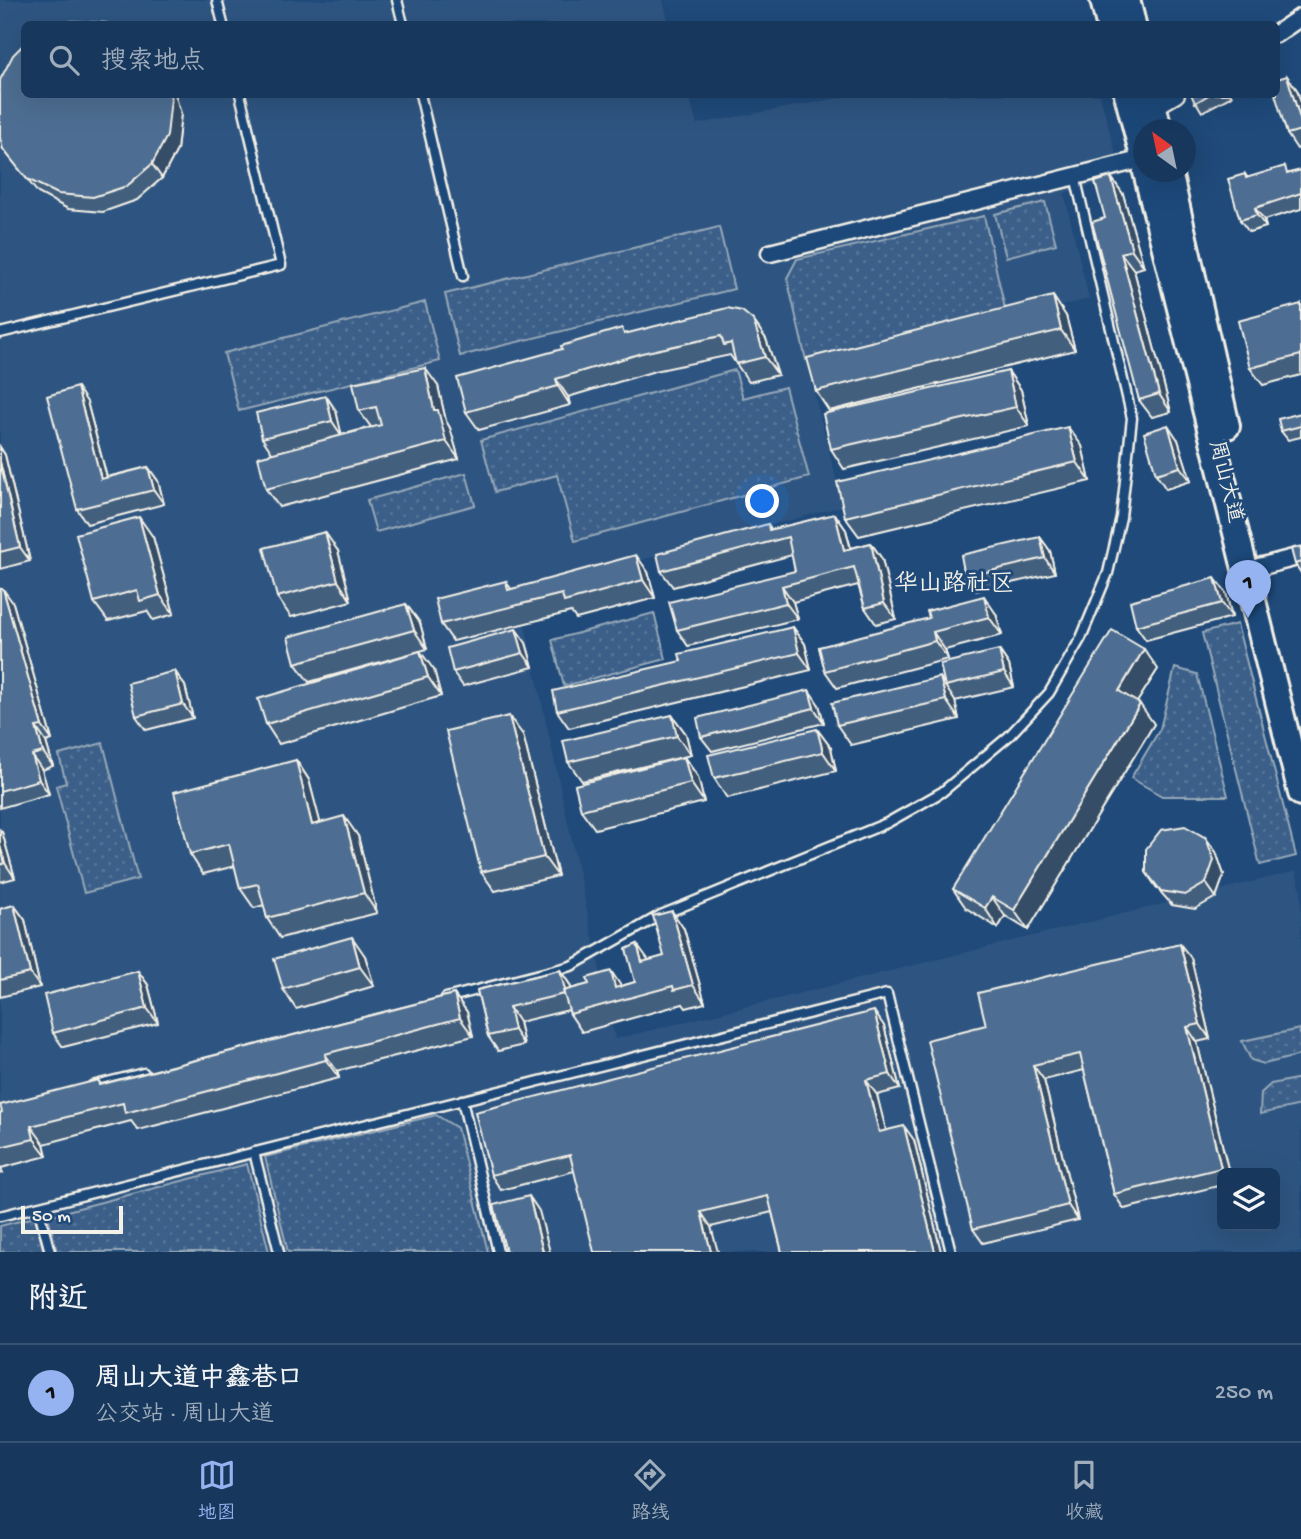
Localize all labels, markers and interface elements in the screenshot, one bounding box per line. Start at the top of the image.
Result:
search box [21,21,1280,98]
icon: search [45,41,83,79]
text: 搜索地点 [101,48,205,79]
north arrow [1133,119,1196,182]
street label: 周山大道 [1202,438,1247,526]
your location [745,484,779,518]
pin: 1 [1225,560,1271,618]
district label: 华山路社区 [894,569,1014,600]
map controls [1217,1168,1280,1231]
button: layers [1217,1168,1280,1231]
scale bar [21,1203,122,1235]
text: 50 m [32,1206,71,1229]
text: 附近 [28,1284,88,1319]
text: 周山大道中鑫巷口 [95,1365,303,1396]
text: 1 [46,1380,56,1407]
text: 250 m [1215,1380,1273,1407]
text: 公交站 · 周山大道 [95,1402,274,1429]
tab: 地图 [198,1456,236,1526]
tab: 路线 [631,1456,669,1526]
tab: 收藏 [1065,1456,1103,1526]

